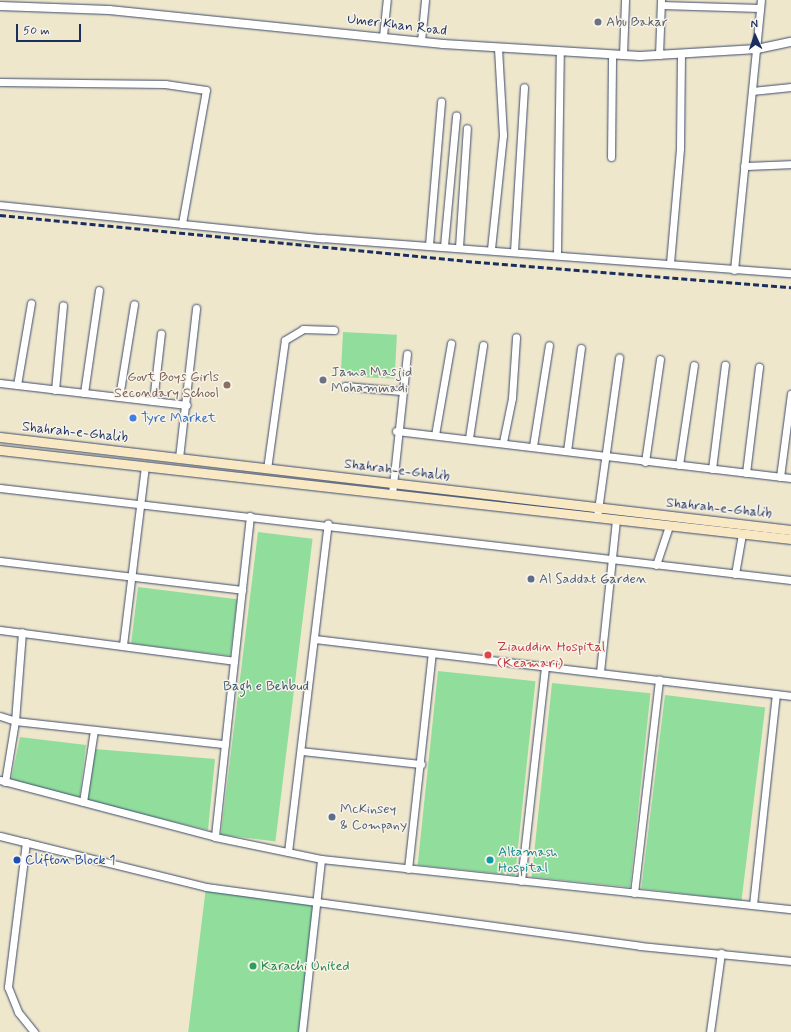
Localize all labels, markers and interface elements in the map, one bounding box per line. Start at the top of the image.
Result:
street label: Umer Khan Road [345,10,449,40]
place label: Abu Bakar [606,14,668,30]
scale bar [18,16,83,42]
north arrow [735,16,775,56]
marker: Abu Bakar [593,17,603,27]
text: N [750,17,758,31]
text: 50 m [23,23,50,39]
place label: Jama Masjid Mohammadi [331,364,410,396]
place label: Govt Boys Girls Secondary School [114,369,219,402]
marker: Jama Masjid Mohammadi [318,375,328,385]
marker: Govt Boys Girls Secondary School [222,380,232,390]
place label: Tyre Market [141,410,217,426]
marker: Tyre Market [128,413,138,423]
street label: Shahrah-e-Ghalib [21,418,129,446]
street label: Shahrah-e-Ghalib [343,455,451,485]
street label: Shahrah-e-Ghalib [665,494,773,522]
place label: Al Saddat Garden [539,571,645,587]
marker: Al Saddat Garden [526,574,536,584]
place label: Ziauddin Hospital (Keamari) [497,639,607,672]
marker: Ziauddin Hospital (Keamari) [482,649,494,661]
park label: Bagh e Behbud [223,678,309,694]
place label: McKinsey & Company [340,801,407,834]
marker: McKinsey & Company [327,812,337,822]
place label: Altamash Hospital [498,844,558,876]
place label: Clifton Block 1 [25,852,116,868]
marker: Clifton Block 1 [12,855,22,865]
marker: Altamash Hospital [485,855,495,865]
place label: Karachi United [261,958,349,974]
marker: Karachi United [248,961,258,971]

